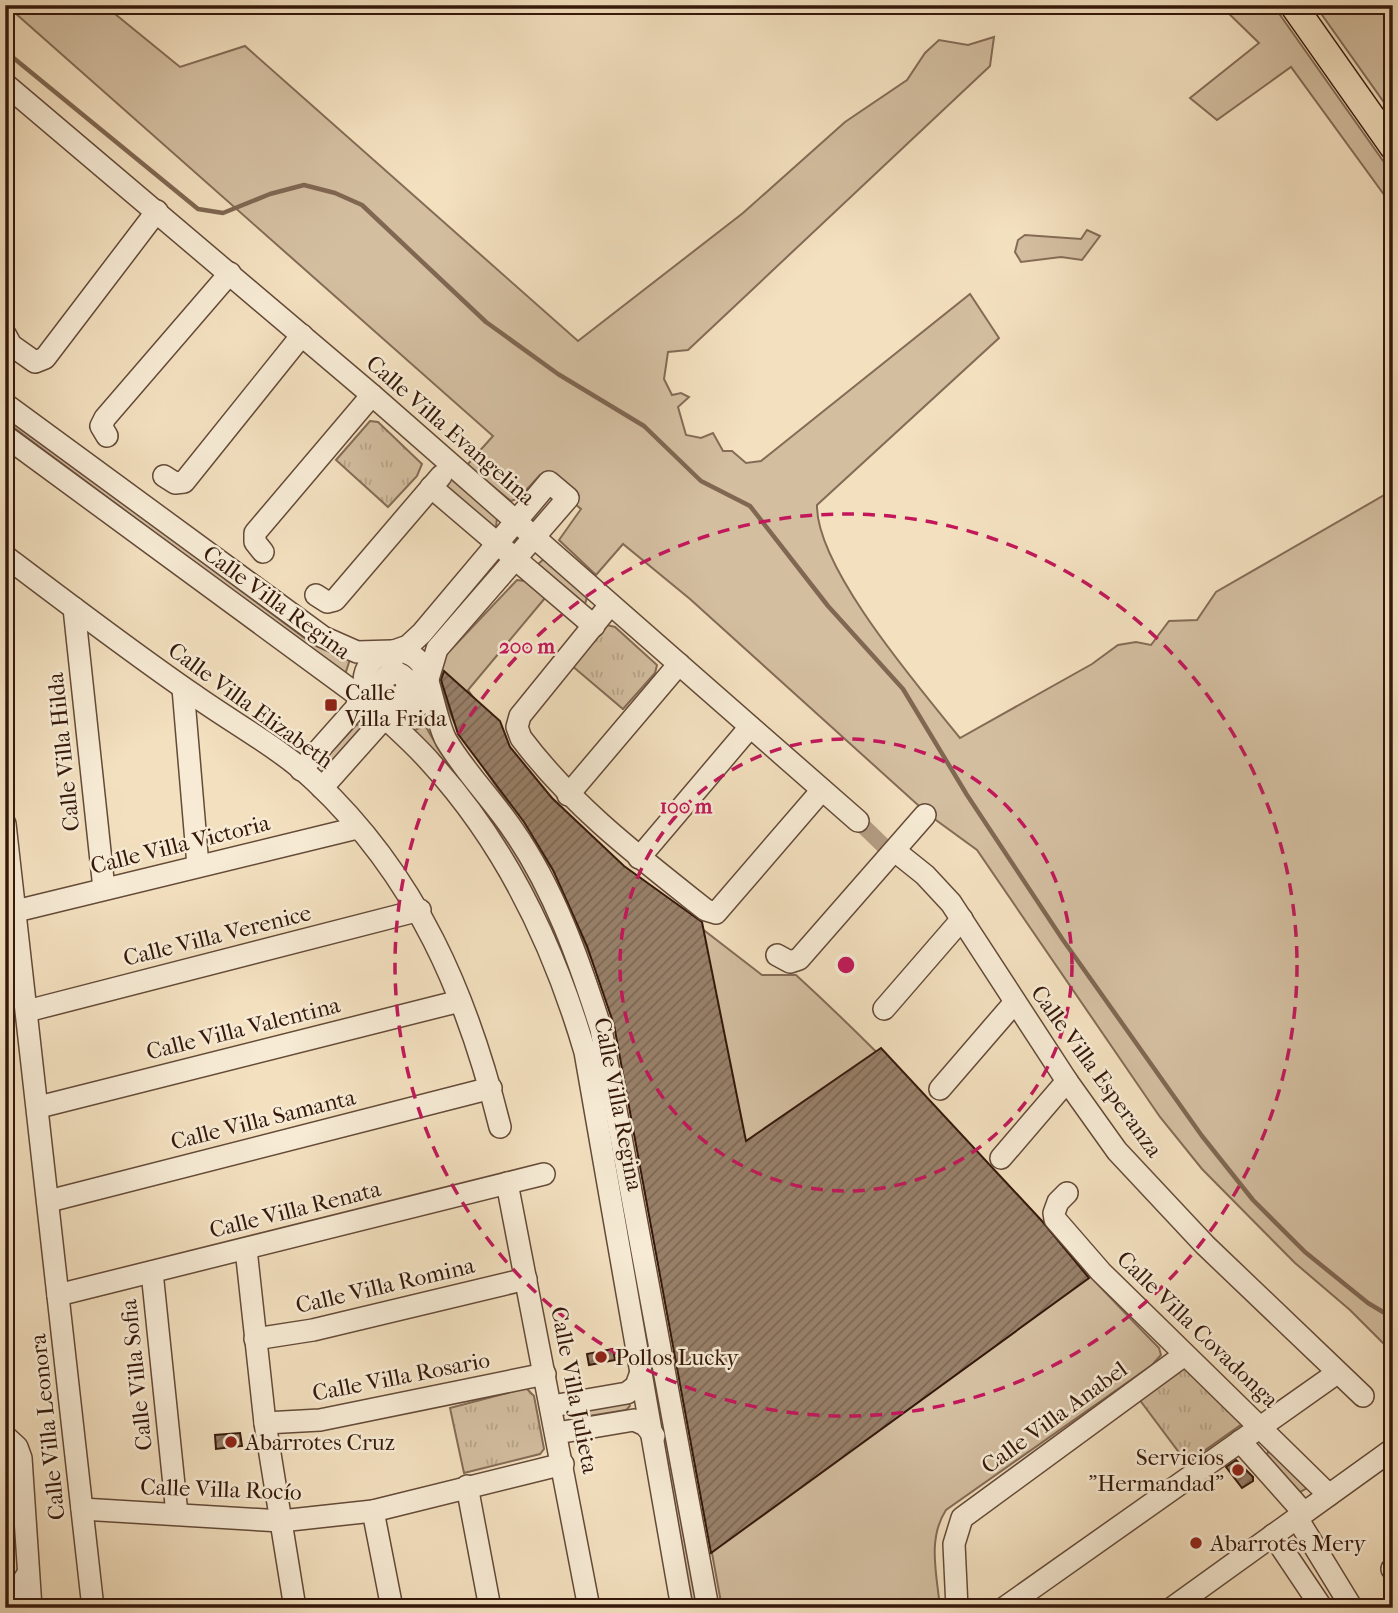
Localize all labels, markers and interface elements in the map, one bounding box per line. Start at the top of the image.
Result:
street label: Calle Villa Evangelina [361,350,541,511]
street label: Calle Villa Regina [198,540,356,665]
text: 200 m [499,634,556,658]
street label: Calle Villa Elizabeth [163,636,339,774]
street label: Calle Villa Hilda [42,671,85,833]
place label: Calle Villa Frida [344,679,447,732]
marker: Calle Villa Frida [323,697,339,713]
text: 100 m [660,794,713,818]
street label: Calle Villa Victoria [88,809,273,880]
street label: Calle Villa Verenice [120,899,314,972]
centre of rings [834,953,858,977]
street label: Calle Villa Esperanza [1025,980,1168,1163]
street label: Calle Villa Valentina [143,991,343,1066]
street label: Calle Villa Regina [588,1015,649,1193]
street label: Calle Villa Samanta [168,1083,359,1155]
street label: Calle Villa Renata [207,1175,384,1244]
street label: Calle Villa Covadonga [1111,1245,1284,1414]
street label: Calle Villa Romina [293,1252,478,1319]
street label: Calle Villa Sofia [115,1298,158,1452]
street label: Calle Villa Julieta [545,1304,604,1476]
street label: Calle Villa Leonora [24,1332,71,1521]
place label: Pollos Lucky [615,1344,739,1371]
street label: Calle Villa Rosario [310,1346,492,1407]
marker: Pollos Lucky [593,1349,609,1365]
street label: Calle Villa Anabel [976,1355,1133,1479]
place label: Abarrotes Cruz [244,1429,395,1456]
marker: Abarrotes Cruz [223,1434,239,1450]
place label: Servicios "Hermandad" [1088,1444,1224,1497]
marker: Servicios "Hermandad" [1230,1462,1246,1478]
street label: Calle Villa Rocío [140,1473,302,1506]
place label: Abarrotes Mery [1209,1530,1367,1557]
marker: Abarrotes Mery [1188,1535,1204,1551]

